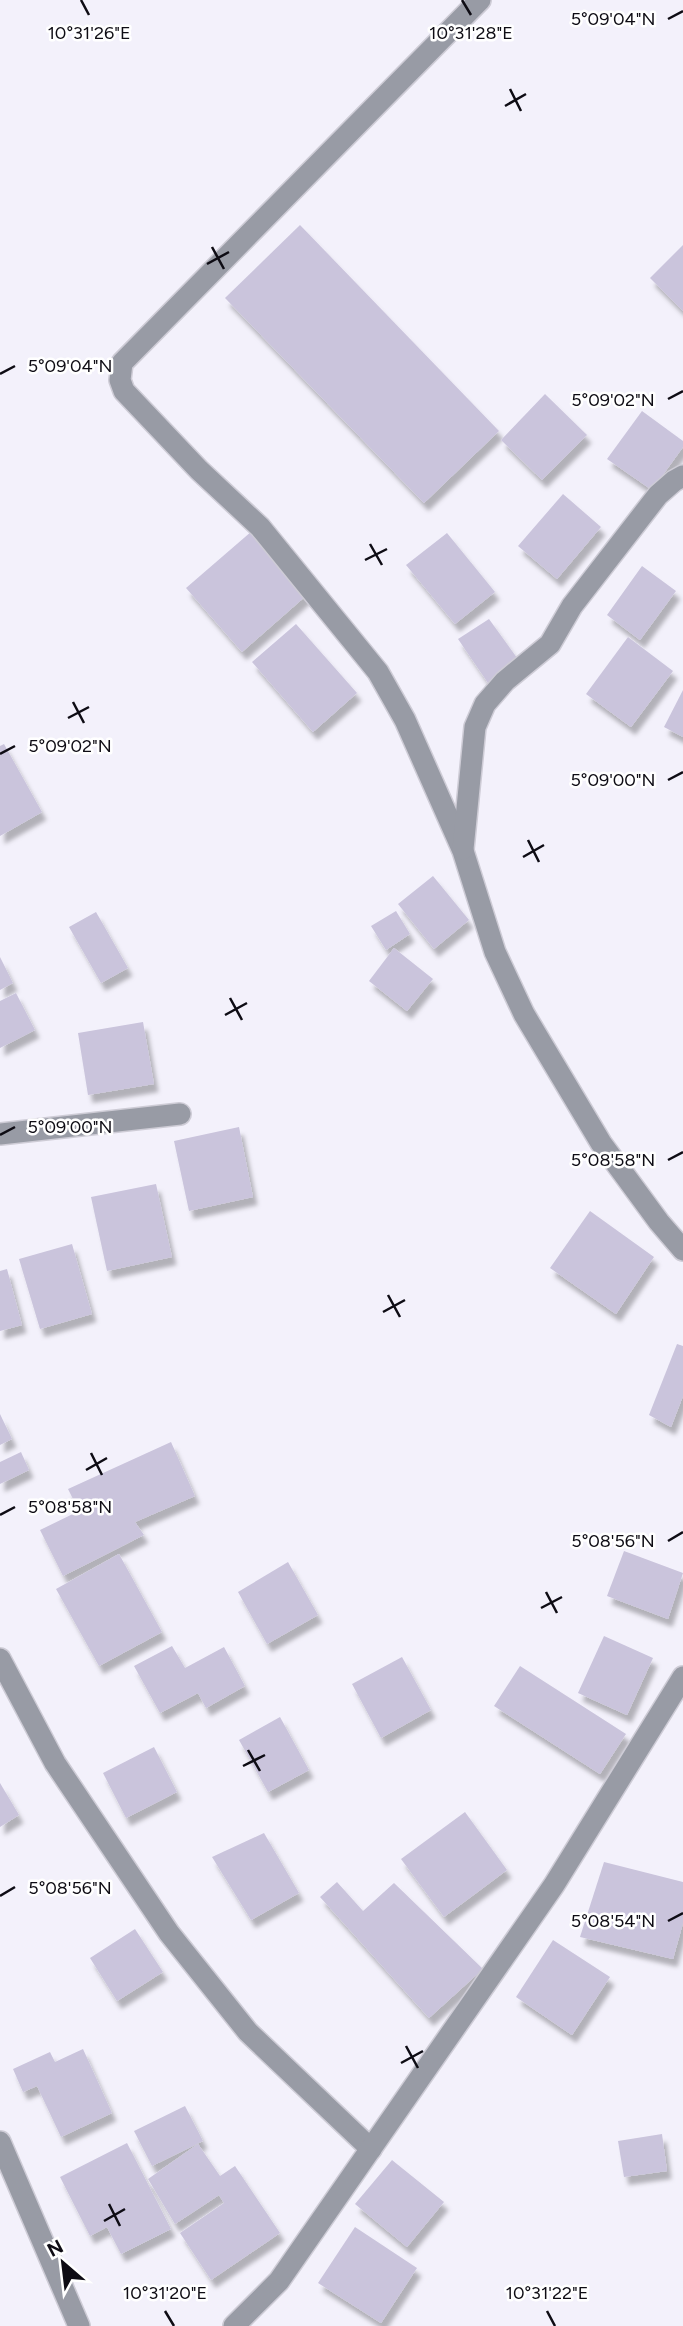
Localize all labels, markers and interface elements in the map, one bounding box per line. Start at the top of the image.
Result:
text: 5°09'04"N [571,8,655,30]
text: 10°31'26"E [47,22,131,44]
text: 10°31'28"E [429,22,513,44]
text: 5°09'04"N [28,355,112,377]
text: 5°09'02"N [571,389,655,411]
text: 5°09'02"N [28,735,112,757]
text: 5°09'00"N [570,769,656,791]
text: 5°09'00"N [27,1116,113,1138]
text: 5°08'58"N [571,1149,655,1171]
text: 5°08'58"N [28,1496,112,1518]
text: 5°08'56"N [571,1530,655,1552]
text: 5°08'56"N [28,1877,112,1899]
text: 5°08'54"N [571,1910,655,1932]
north arrow [28,2228,98,2298]
text: N [43,2235,67,2262]
text: 10°31'20"E [123,2282,207,2304]
text: 10°31'22"E [506,2282,588,2304]

